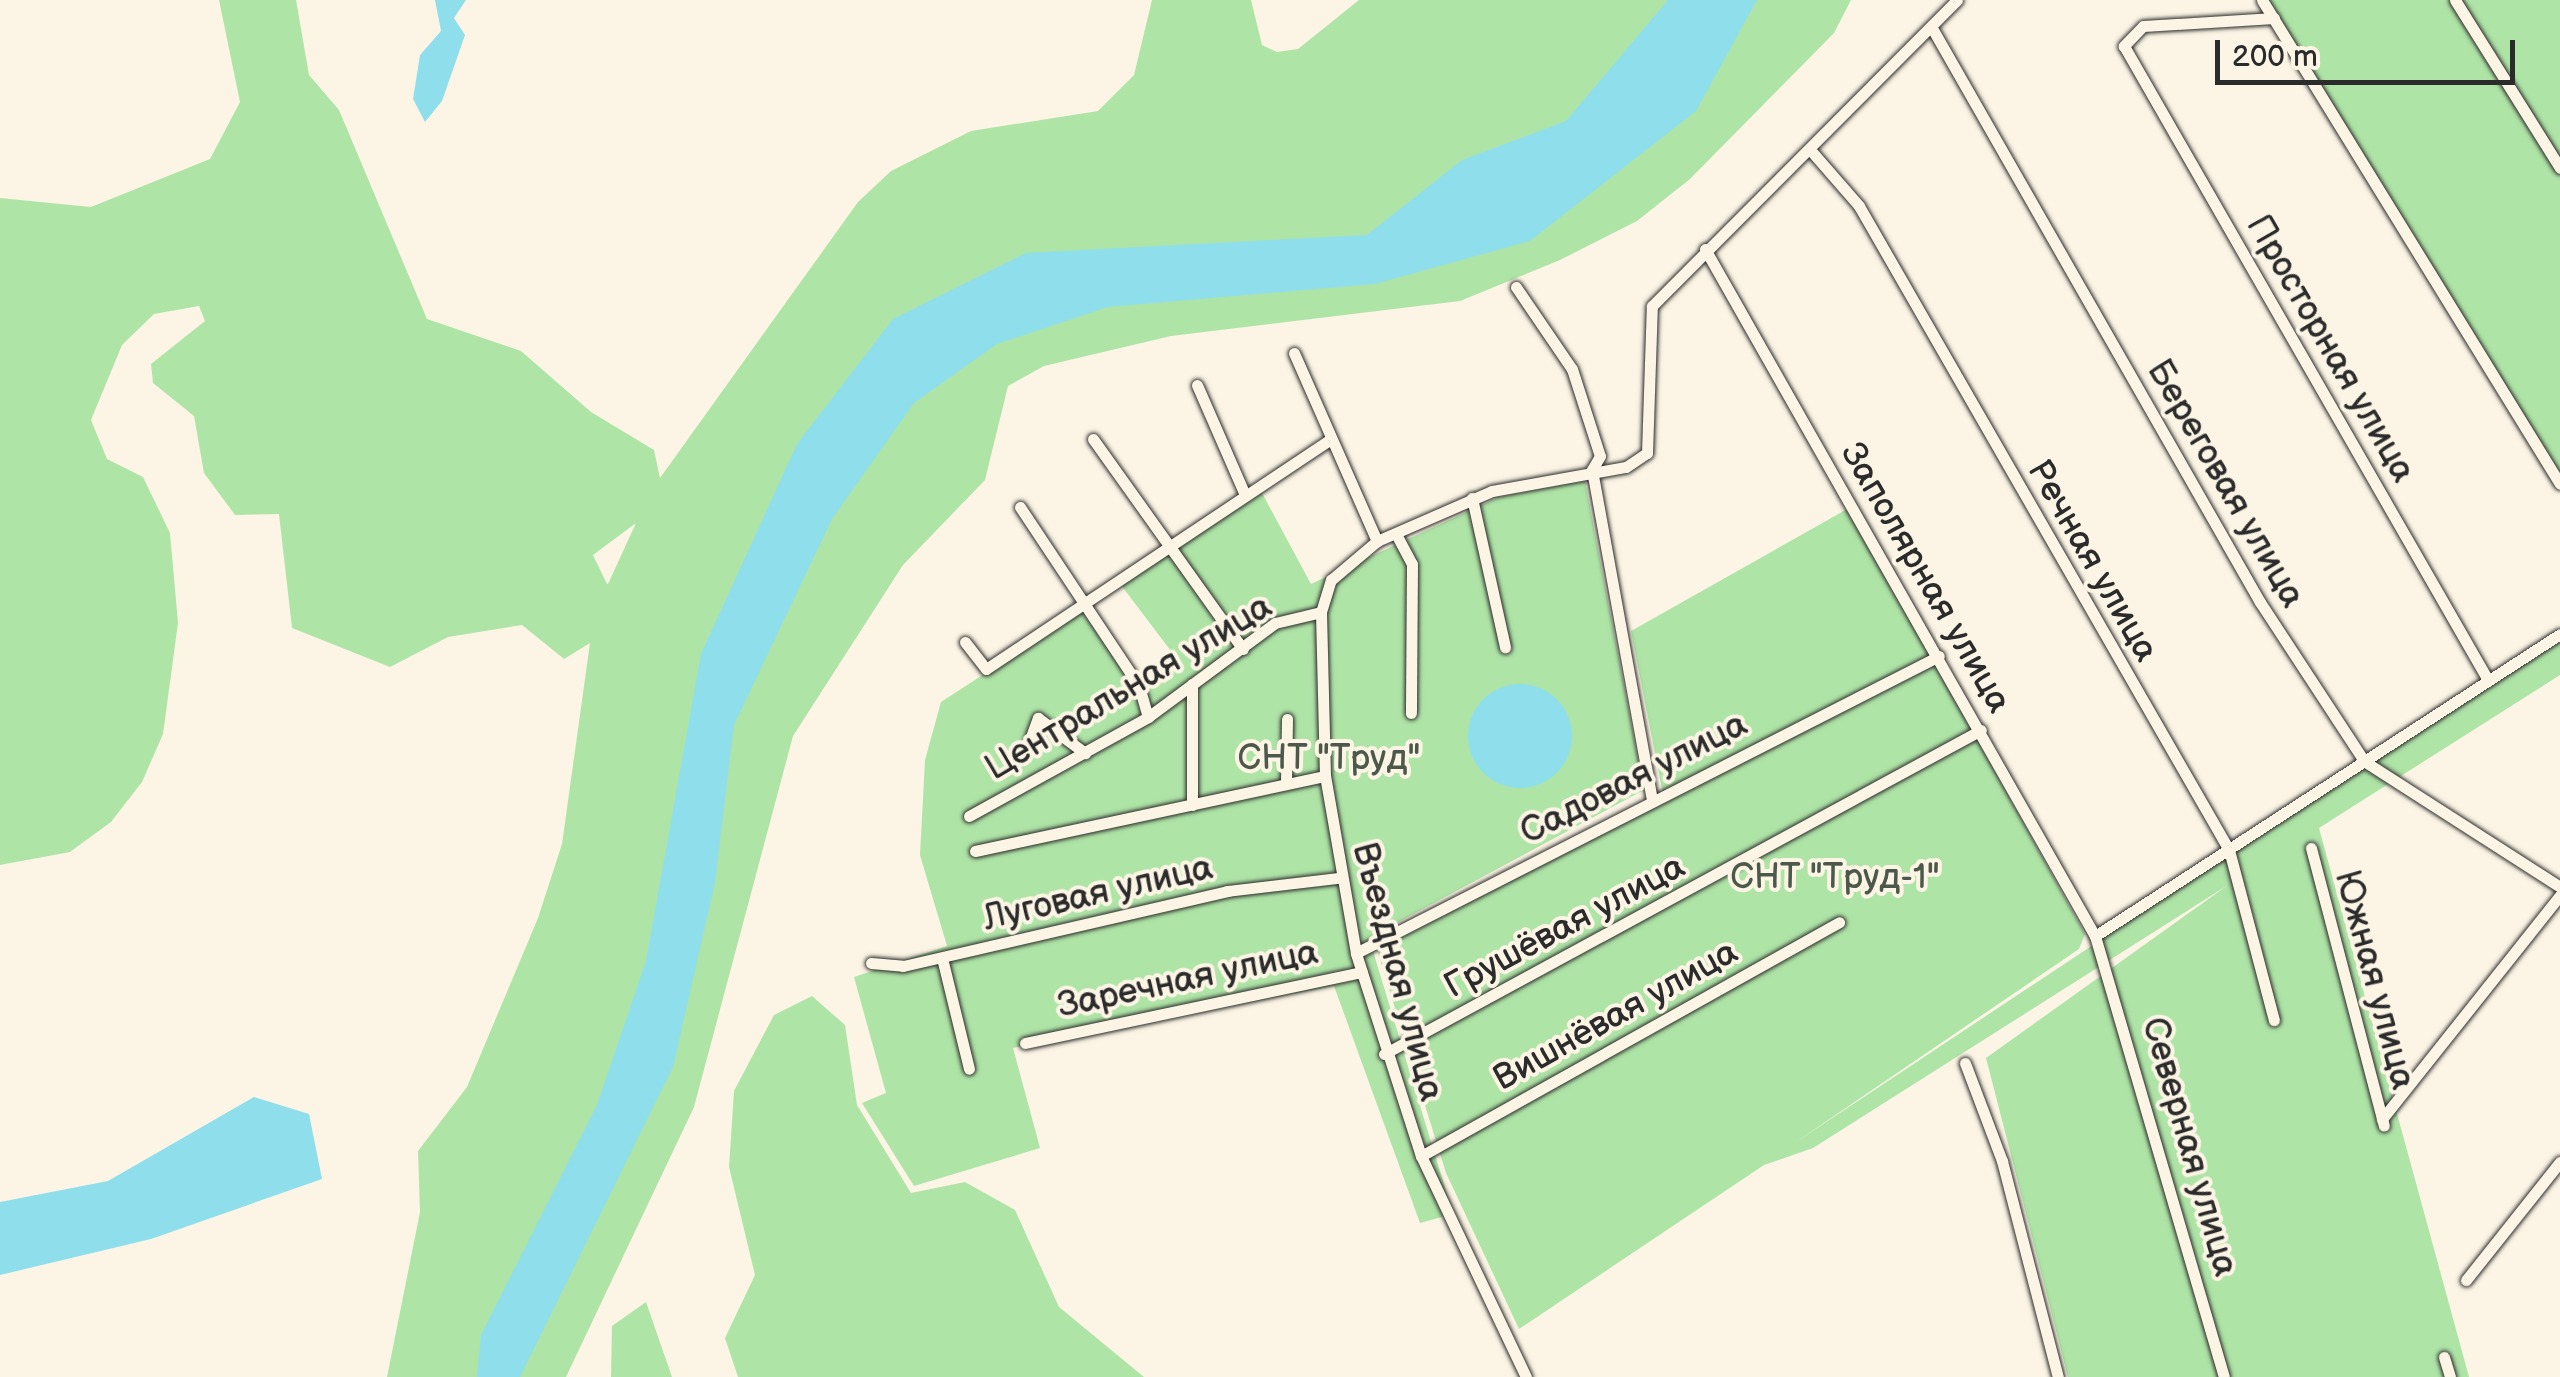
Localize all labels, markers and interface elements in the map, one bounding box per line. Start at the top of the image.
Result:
scale bar [2220,20,2520,82]
text: 200 m [2232,39,2318,75]
street label: Просторная улица [2237,208,2423,490]
street label: Береговая улица [2137,353,2313,615]
street label: Заполярная улица [1831,436,2019,720]
street label: Речная улица [2017,453,2167,669]
street label: Центральная улица [978,586,1280,790]
street label: Садовая улица [1514,704,1754,854]
park label: СНТ "Труд" [1237,738,1421,780]
street label: Въездная улица [1342,838,1452,1106]
street label: Грушёвая улица [1438,846,1692,1008]
street label: Луговая улица [979,847,1217,941]
park label: СНТ "Труд-1" [1730,857,1940,899]
street label: Южная улица [2325,866,2423,1094]
street label: Заречная улица [1054,932,1322,1028]
street label: Вишнёвая улица [1487,932,1745,1100]
street label: Северная улица [2132,1013,2246,1281]

